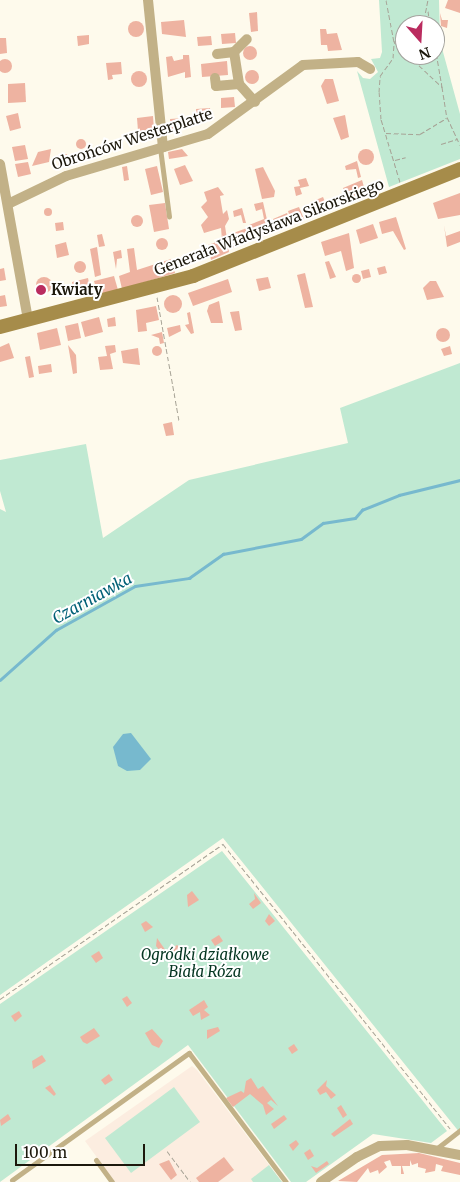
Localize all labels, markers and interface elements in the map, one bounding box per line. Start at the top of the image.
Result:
north arrow [395,15,445,65]
text: N [416,43,433,64]
street label: Obrońców Westerplatte [49,104,215,174]
street label: Generała Władysława Sikorskiego [152,175,386,279]
place label: Kwiaty [51,281,103,299]
marker: Kwiaty [35,284,47,296]
water label: Czarniawka [49,568,135,628]
park label: Ogródki działkowe Biała Róza [141,945,269,980]
scale bar [18,1134,148,1166]
text: 100 m [23,1143,67,1162]

